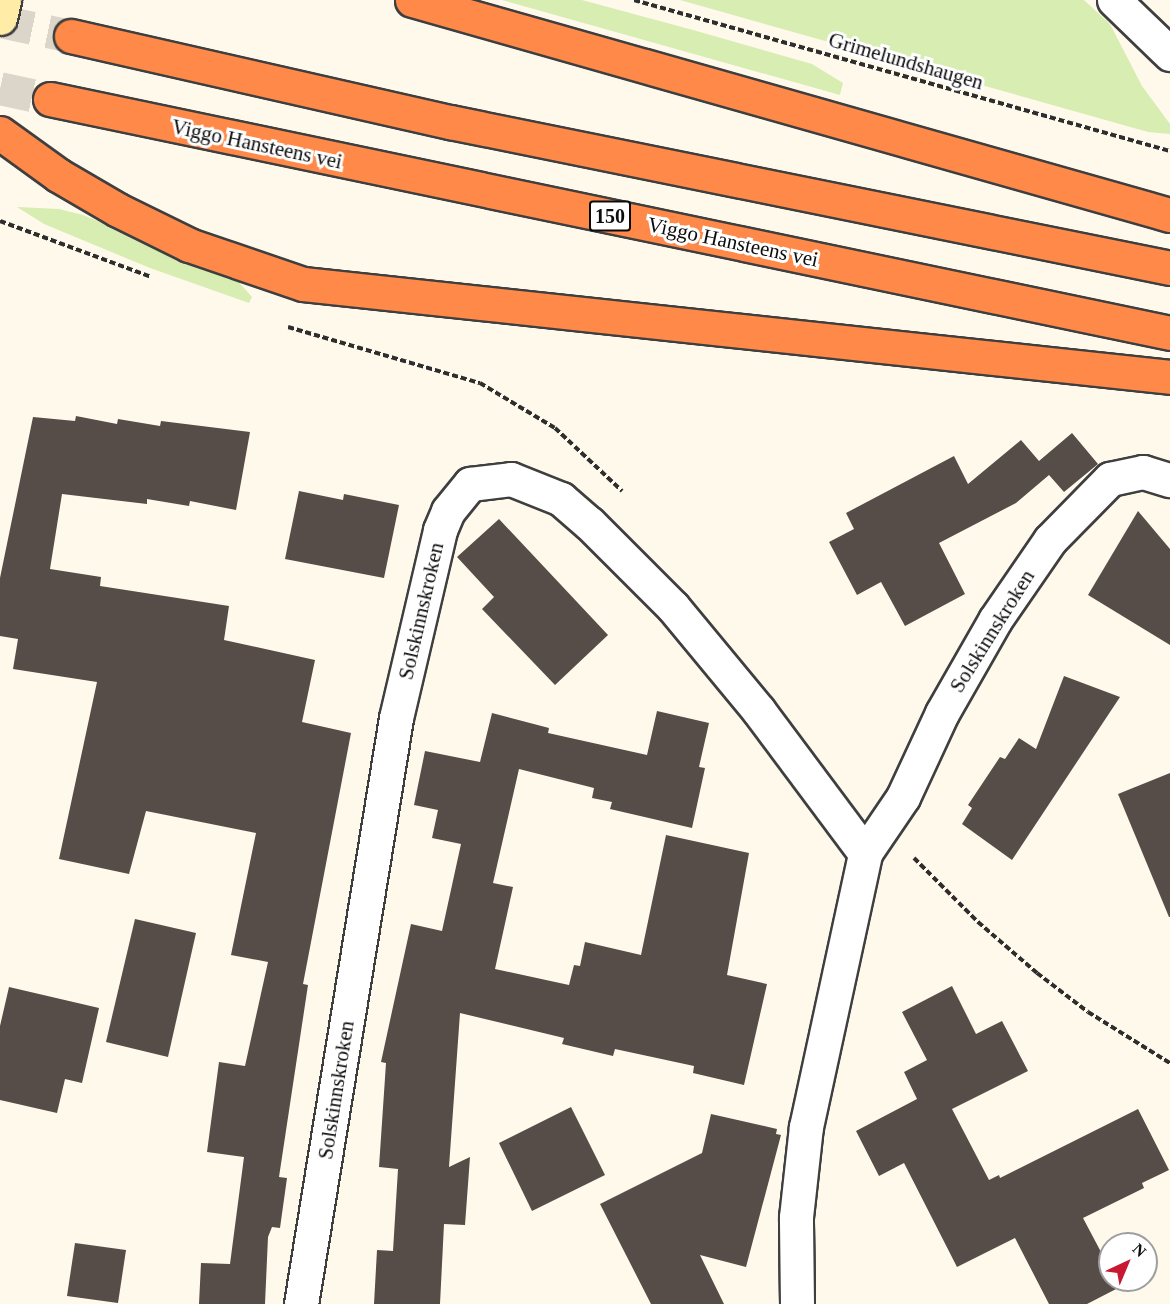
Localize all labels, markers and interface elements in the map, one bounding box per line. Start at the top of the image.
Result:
street label: Grimelundshaugen [826,27,986,95]
street label: Viggo Hansteens vei [169,114,345,174]
road number: 150 [589,199,631,233]
street label: Viggo Hansteens vei [645,212,821,272]
street label: Solskinnskroken [393,540,449,682]
street label: Solskinnskroken [944,565,1040,697]
street label: Solskinnskroken [313,1019,359,1161]
north arrow [1098,1232,1158,1292]
text: N [1129,1240,1150,1260]

